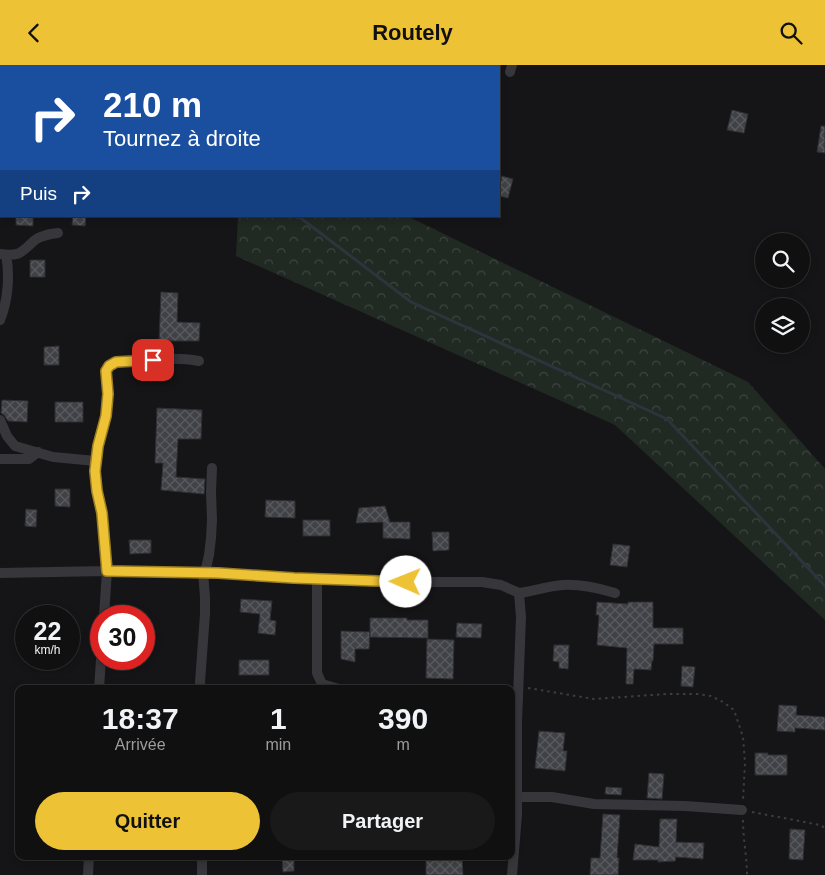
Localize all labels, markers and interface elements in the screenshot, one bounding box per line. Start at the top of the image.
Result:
icon: back [20,19,48,47]
icon: search [777,19,805,47]
text: Routely [372,20,453,45]
icon: right [20,85,85,150]
text: 210 m [103,85,202,124]
text: Tournez à droite [103,126,261,151]
icon: right [67,180,95,208]
text: Puis [20,183,57,204]
map controls [755,233,810,353]
button: search [755,233,810,288]
button: layers [755,298,810,353]
pin [132,339,174,381]
icon: arrive [139,346,167,374]
position arrow [379,555,431,607]
speed limit sign: 30 [90,605,155,670]
text: 22 [34,617,61,645]
text: km/h [34,643,61,657]
text: 18:37 [102,702,179,735]
text: 1 [270,702,287,735]
text: 390 [378,702,428,735]
text: Arrivée [115,736,166,753]
text: min [265,736,291,753]
text: m [396,736,410,753]
button: Quitter [35,792,260,850]
button: Partager [270,792,495,850]

